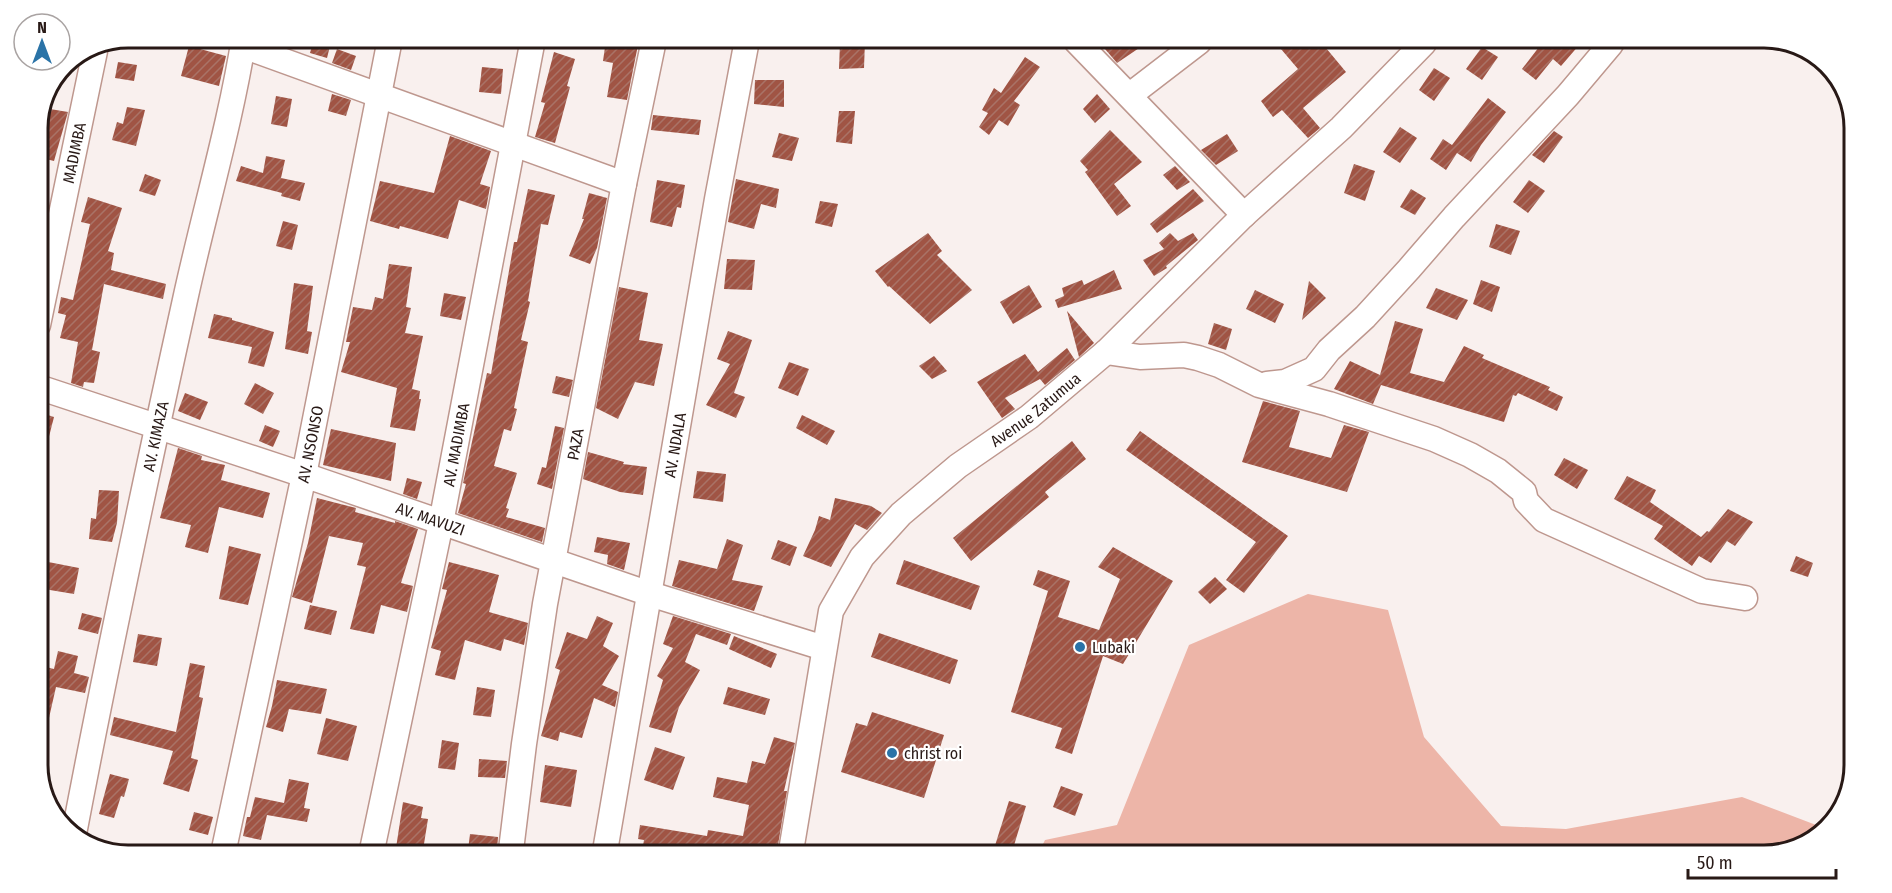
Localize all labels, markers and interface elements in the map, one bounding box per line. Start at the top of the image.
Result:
north arrow [12,12,72,72]
text: N [37,18,47,37]
street label: MADIMBA [58,120,90,185]
street label: Avenue Zatumua [987,368,1084,450]
street label: AV. KIMAZA [139,399,172,473]
street label: AV. MADIMBA [439,401,473,488]
street label: AV. NSONSO [293,404,327,484]
street label: AV. NDALA [660,410,690,479]
street label: PAZA [563,426,587,462]
street label: AV. MAVUZI [394,498,467,539]
place label: Lubaki [1092,638,1135,657]
marker: Lubaki [1073,640,1087,654]
place label: christ roi [904,744,962,763]
marker: christ roi [885,746,899,760]
scale bar [1688,842,1836,880]
text: 50 m [1697,852,1733,874]

